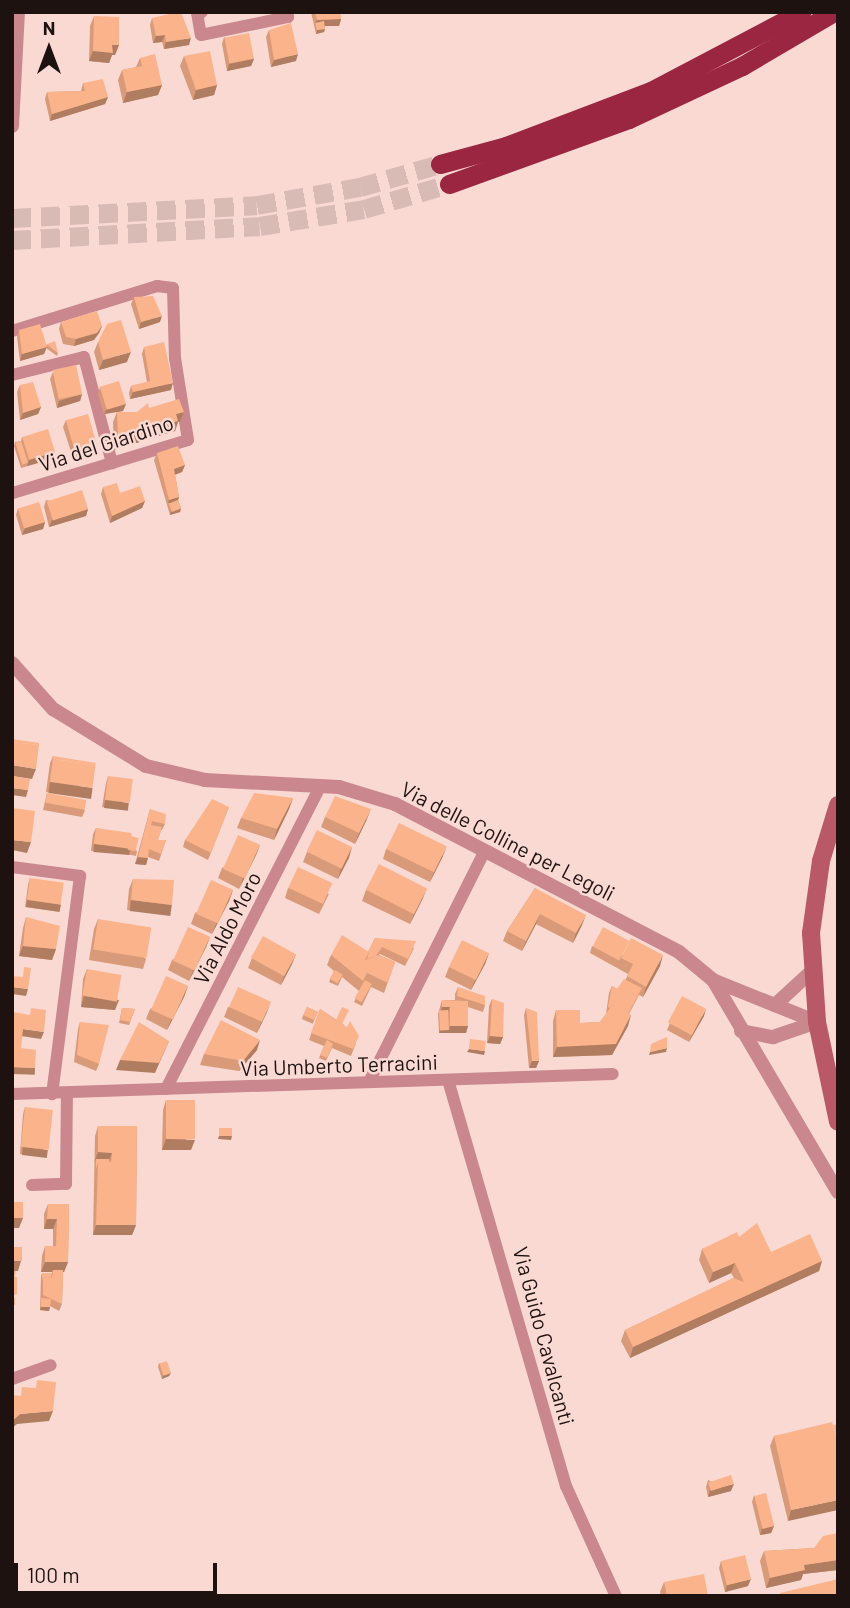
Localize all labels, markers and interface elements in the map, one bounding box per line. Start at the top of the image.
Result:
north arrow [14,14,84,84]
text: N [43,16,55,39]
street label: Via del Giardino [35,409,177,477]
street label: Via delle Colline per Legoli [397,776,619,906]
street label: Via Aldo Moro [188,868,266,988]
street label: Via Umberto Terracini [240,1049,438,1081]
street label: Via Guido Cavalcanti [508,1244,580,1428]
scale bar [18,1548,220,1592]
text: 100 m [27,1562,80,1587]

